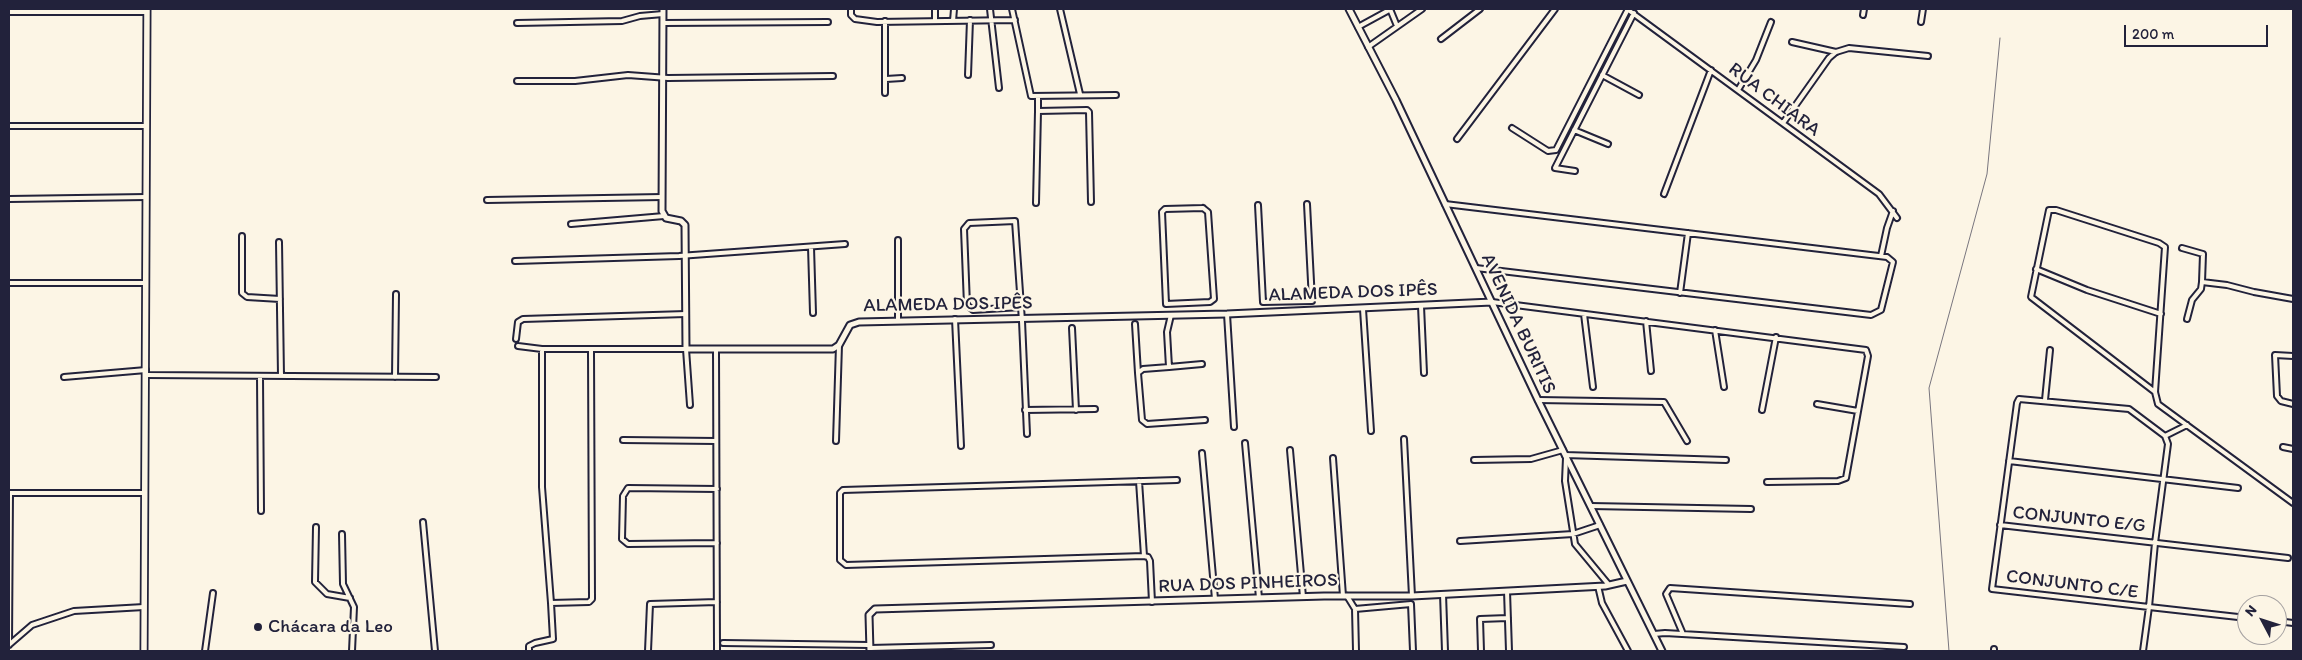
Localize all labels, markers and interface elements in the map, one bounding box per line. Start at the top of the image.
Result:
scale bar [2127,15,2271,47]
text: 200 m [2132,25,2174,43]
street label: RUA CHIARA [1724,58,1824,142]
street label: AVENIDA BURITIS [1476,250,1560,398]
street label: ALAMEDA DOS IPÊS [1268,279,1438,307]
street label: ALAMEDA DOS IPÊS [863,292,1033,318]
street label: CONJUNTO E/G [2011,502,2147,538]
street label: CONJUNTO C/E [2005,566,2139,604]
street label: RUA DOS PINHEIROS [1158,569,1338,599]
north arrow [2237,595,2287,645]
text: N [2241,602,2260,620]
place label: Chácara da Leo [268,616,393,638]
marker: Chácara da Leo [252,621,264,633]

